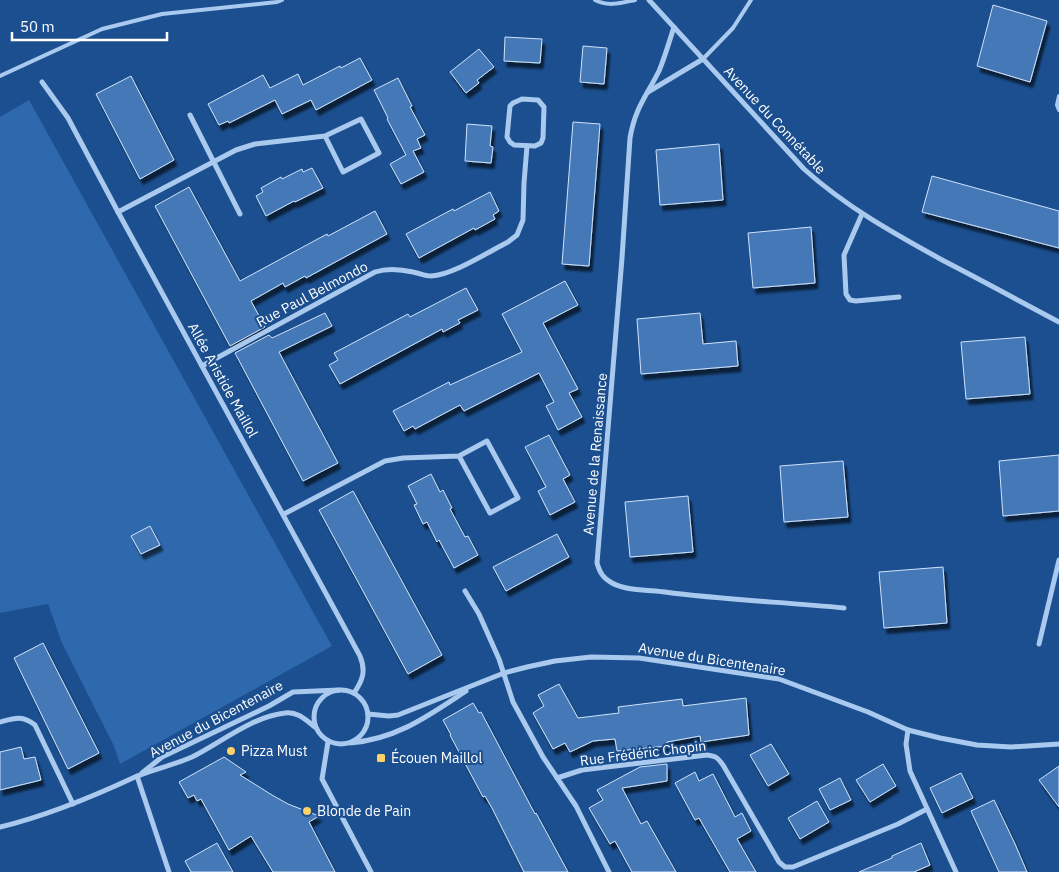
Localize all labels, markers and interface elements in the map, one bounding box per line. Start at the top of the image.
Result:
scale bar [12,10,168,42]
text: 50 m [20,17,55,36]
street label: Avenue du Connétable [720,62,830,178]
street label: Rue Paul Belmondo [253,257,371,331]
street label: Allée Aristide Maillol [184,319,262,441]
street label: Avenue de la Renaissance [579,372,611,536]
street label: Avenue du Bicentenaire [637,638,787,680]
street label: Avenue du Bicentenaire [146,676,286,762]
street label: Rue Frédéric Chopin [579,736,707,770]
place label: Pizza Must [241,742,308,760]
marker: Pizza Must [225,745,237,757]
place label: Écouen Maillol [391,748,482,767]
marker: Écouen Maillol [375,752,387,764]
place label: Blonde de Pain [317,802,411,820]
marker: Blonde de Pain [301,805,313,817]

